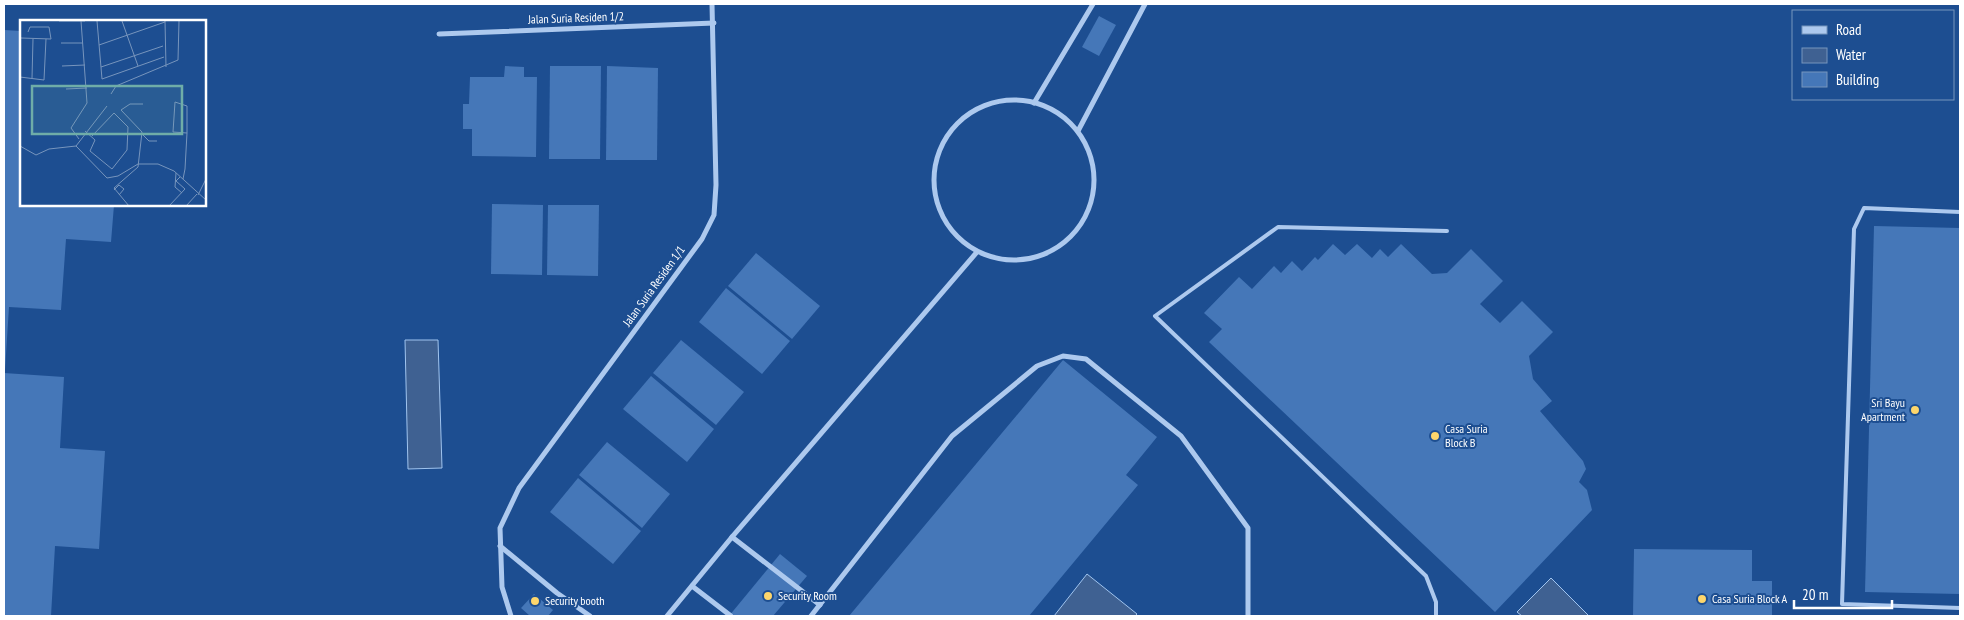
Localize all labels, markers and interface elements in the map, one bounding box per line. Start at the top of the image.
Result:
street label: Jalan Suria Residen 1/2 [527,8,624,27]
legend [1792,10,1954,100]
inset map [20,20,206,206]
text: Road [1836,20,1862,39]
text: Water [1836,45,1867,64]
text: Building [1836,70,1879,89]
street label: Jalan Suria Residen 1/1 [619,243,688,330]
place label: Sri Bayu Apartment [1861,395,1906,424]
marker: Sri Bayu Apartment [1909,404,1921,416]
place label: Casa Suria Block B [1445,421,1488,450]
marker: Casa Suria Block B [1429,430,1441,442]
scale bar [1794,578,1892,610]
text: 20 m [1802,585,1828,604]
place label: Security Room [778,588,837,603]
marker: Security Room [762,590,774,602]
place label: Casa Suria Block A [1712,591,1788,606]
place label: Security booth [545,593,604,608]
marker: Casa Suria Block A [1696,593,1708,605]
marker: Security booth [529,595,541,607]

